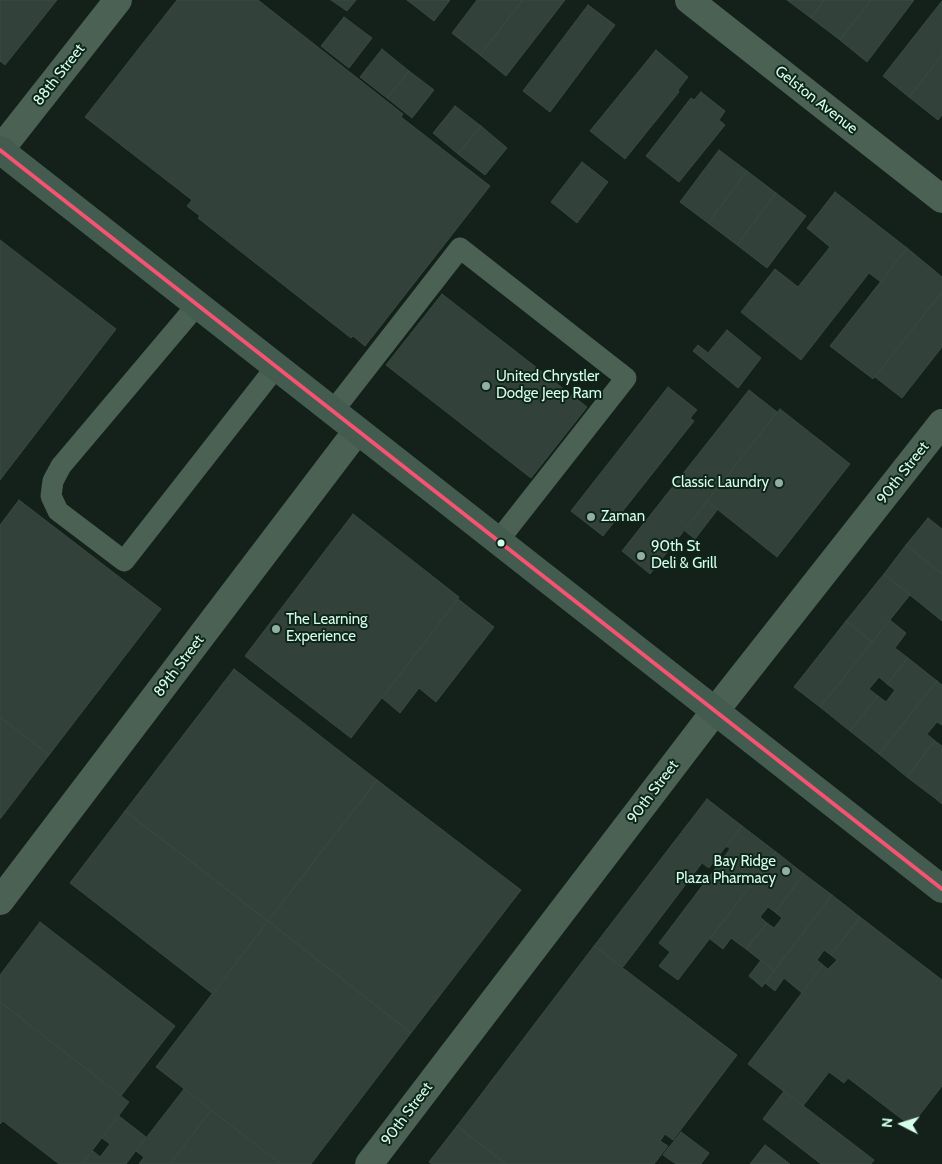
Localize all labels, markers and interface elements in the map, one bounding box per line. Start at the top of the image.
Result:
street label: 88th Street [29,41,89,109]
street label: Gelston Avenue [771,62,861,138]
place label: United Chrystler Dodge Jeep Ram [496,368,602,403]
marker: United Chrystler Dodge Jeep Ram [480,380,492,392]
street label: 90th Street [873,438,933,508]
place label: Classic Laundry [672,474,769,492]
marker: Classic Laundry [773,477,785,489]
place label: Zaman [601,508,645,526]
marker: Zaman [585,511,597,523]
unlabelled marker [496,538,506,548]
place label: 90th St Deli & Grill [651,538,717,573]
marker: 90th St Deli & Grill [635,550,647,562]
place label: The Learning Experience [286,611,367,646]
marker: The Learning Experience [270,623,282,635]
street label: 89th Street [150,632,208,700]
street label: 90th Street [624,757,682,827]
place label: Bay Ridge Plaza Pharmacy [676,853,776,888]
marker: Bay Ridge Plaza Pharmacy [780,865,792,877]
street label: 90th Street [378,1079,436,1149]
north arrow [877,1099,927,1149]
text: N [878,1117,896,1128]

